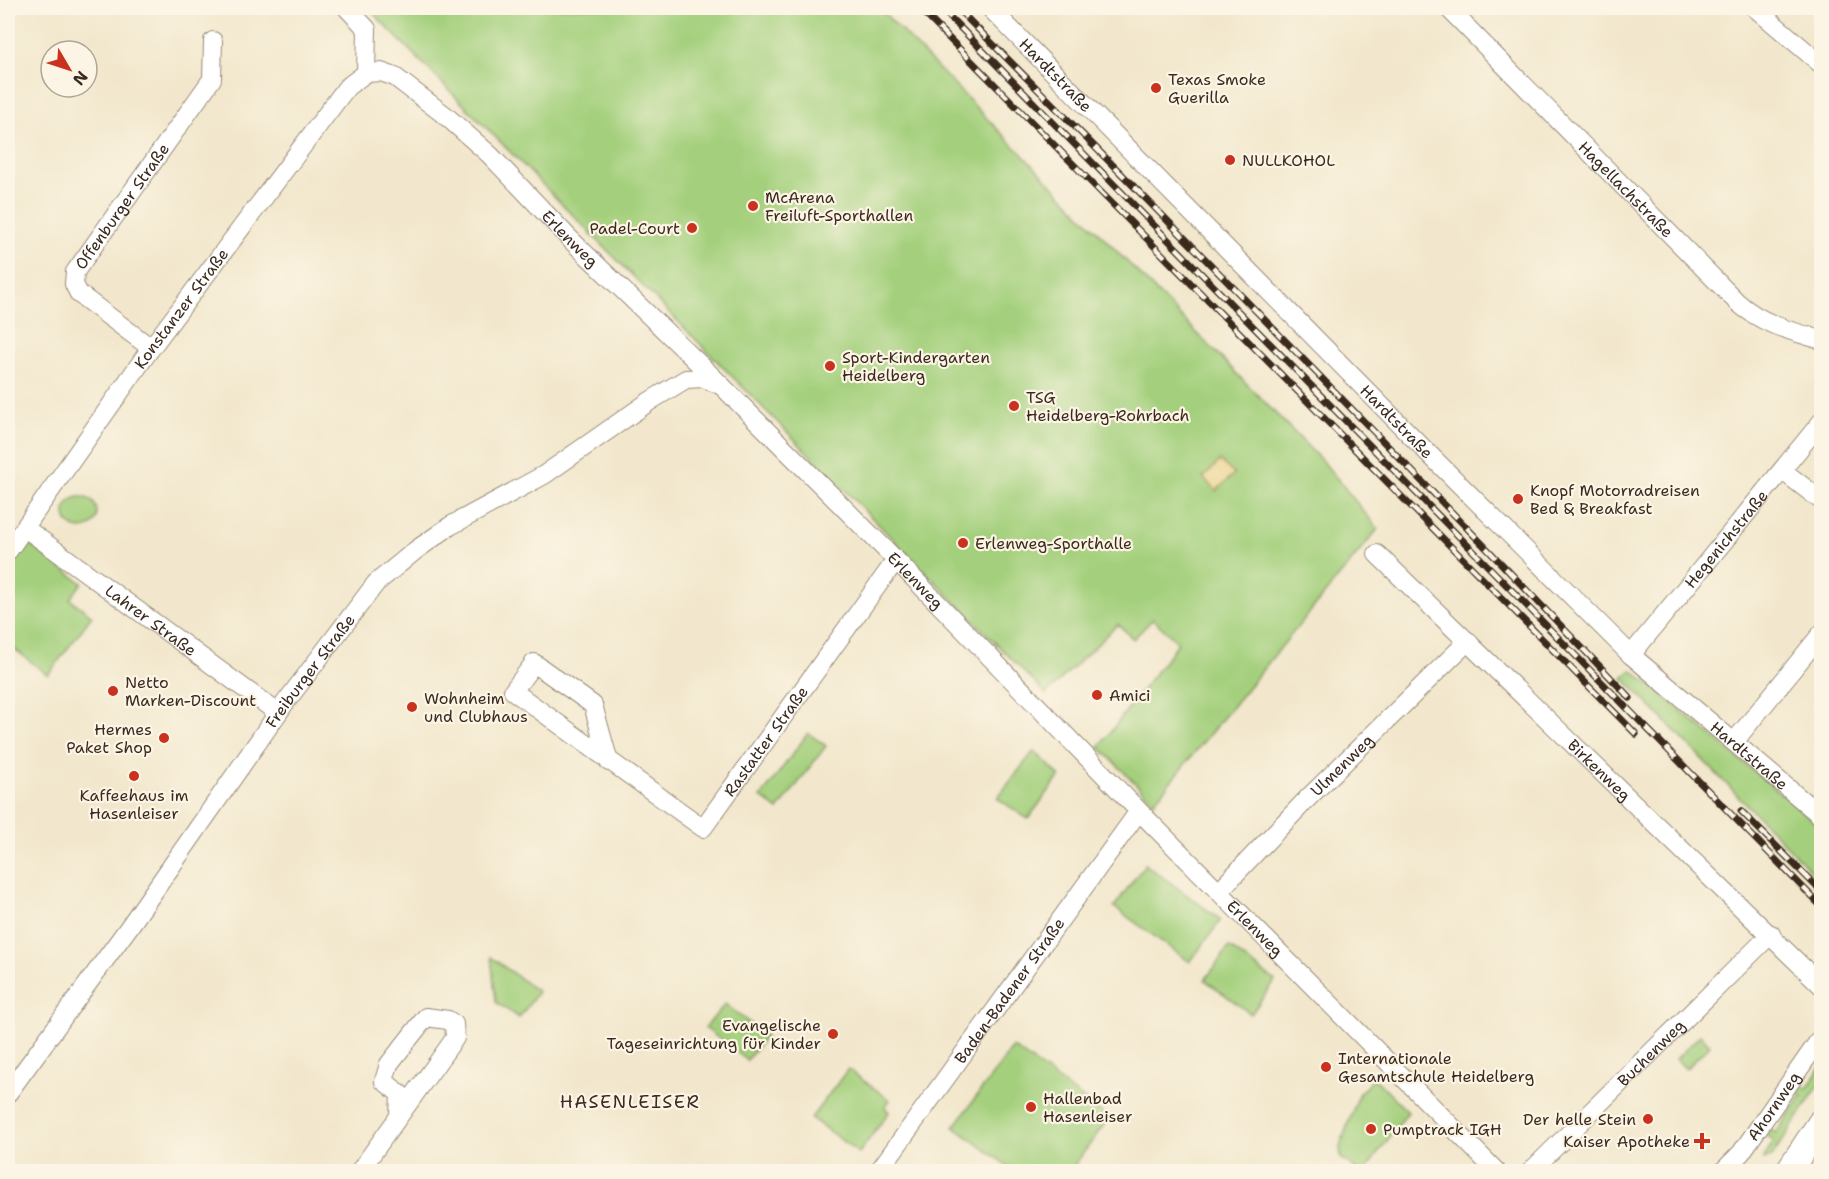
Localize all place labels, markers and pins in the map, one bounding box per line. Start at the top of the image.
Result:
place label: Texas Smoke Guerilla [1168,69,1266,108]
marker: Texas Smoke Guerilla [1149,81,1163,95]
place label: NULLKOHOL [1242,150,1335,171]
marker: NULLKOHOL [1223,153,1237,167]
place label: McArena Freiluft-Sporthallen [765,187,914,226]
marker: McArena Freiluft-Sporthallen [746,199,760,213]
place label: Padel-Court [590,218,680,239]
marker: Padel-Court [685,221,699,235]
place label: Sport-Kindergarten Heidelberg [842,347,990,386]
marker: Sport-Kindergarten Heidelberg [823,359,837,373]
place label: TSG Heidelberg-Rohrbach [1026,387,1189,426]
marker: TSG Heidelberg-Rohrbach [1007,399,1021,413]
place label: Knopf Motorradreisen Bed & Breakfast [1530,480,1700,519]
marker: Knopf Motorradreisen Bed & Breakfast [1511,492,1525,506]
place label: Erlenweg-Sporthalle [975,533,1132,554]
marker: Erlenweg-Sporthalle [956,536,970,550]
place label: Netto Marken-Discount [125,672,256,711]
marker: Netto Marken-Discount [106,684,120,698]
place label: Amici [1109,685,1151,706]
place label: Wohnheim und Clubhaus [424,688,528,727]
marker: Amici [1090,688,1104,702]
marker: Wohnheim und Clubhaus [405,700,419,714]
place label: Hermes Paket Shop [66,719,152,758]
marker: Hermes Paket Shop [157,731,171,745]
marker: Kaffeehaus im Hasenleiser [127,769,141,783]
place label: Kaffeehaus im Hasenleiser [80,785,189,824]
place label: Evangelische Tageseinrichtung für Kinder [607,1015,821,1054]
marker: Evangelische Tageseinrichtung für Kinder [826,1027,840,1041]
place label: Internationale Gesamtschule Heidelberg [1338,1048,1534,1087]
marker: Internationale Gesamtschule Heidelberg [1319,1060,1333,1074]
place label: Hallenbad Hasenleiser [1043,1088,1133,1127]
marker: Hallenbad Hasenleiser [1024,1100,1038,1114]
place label: Der helle Stein [1523,1109,1636,1130]
marker: Der helle Stein [1641,1112,1655,1126]
place label: Pumptrack IGH [1383,1119,1502,1140]
marker: Pumptrack IGH [1364,1122,1378,1136]
place label: Kaiser Apotheke [1563,1131,1690,1152]
marker: Kaiser Apotheke [1695,1134,1709,1148]

